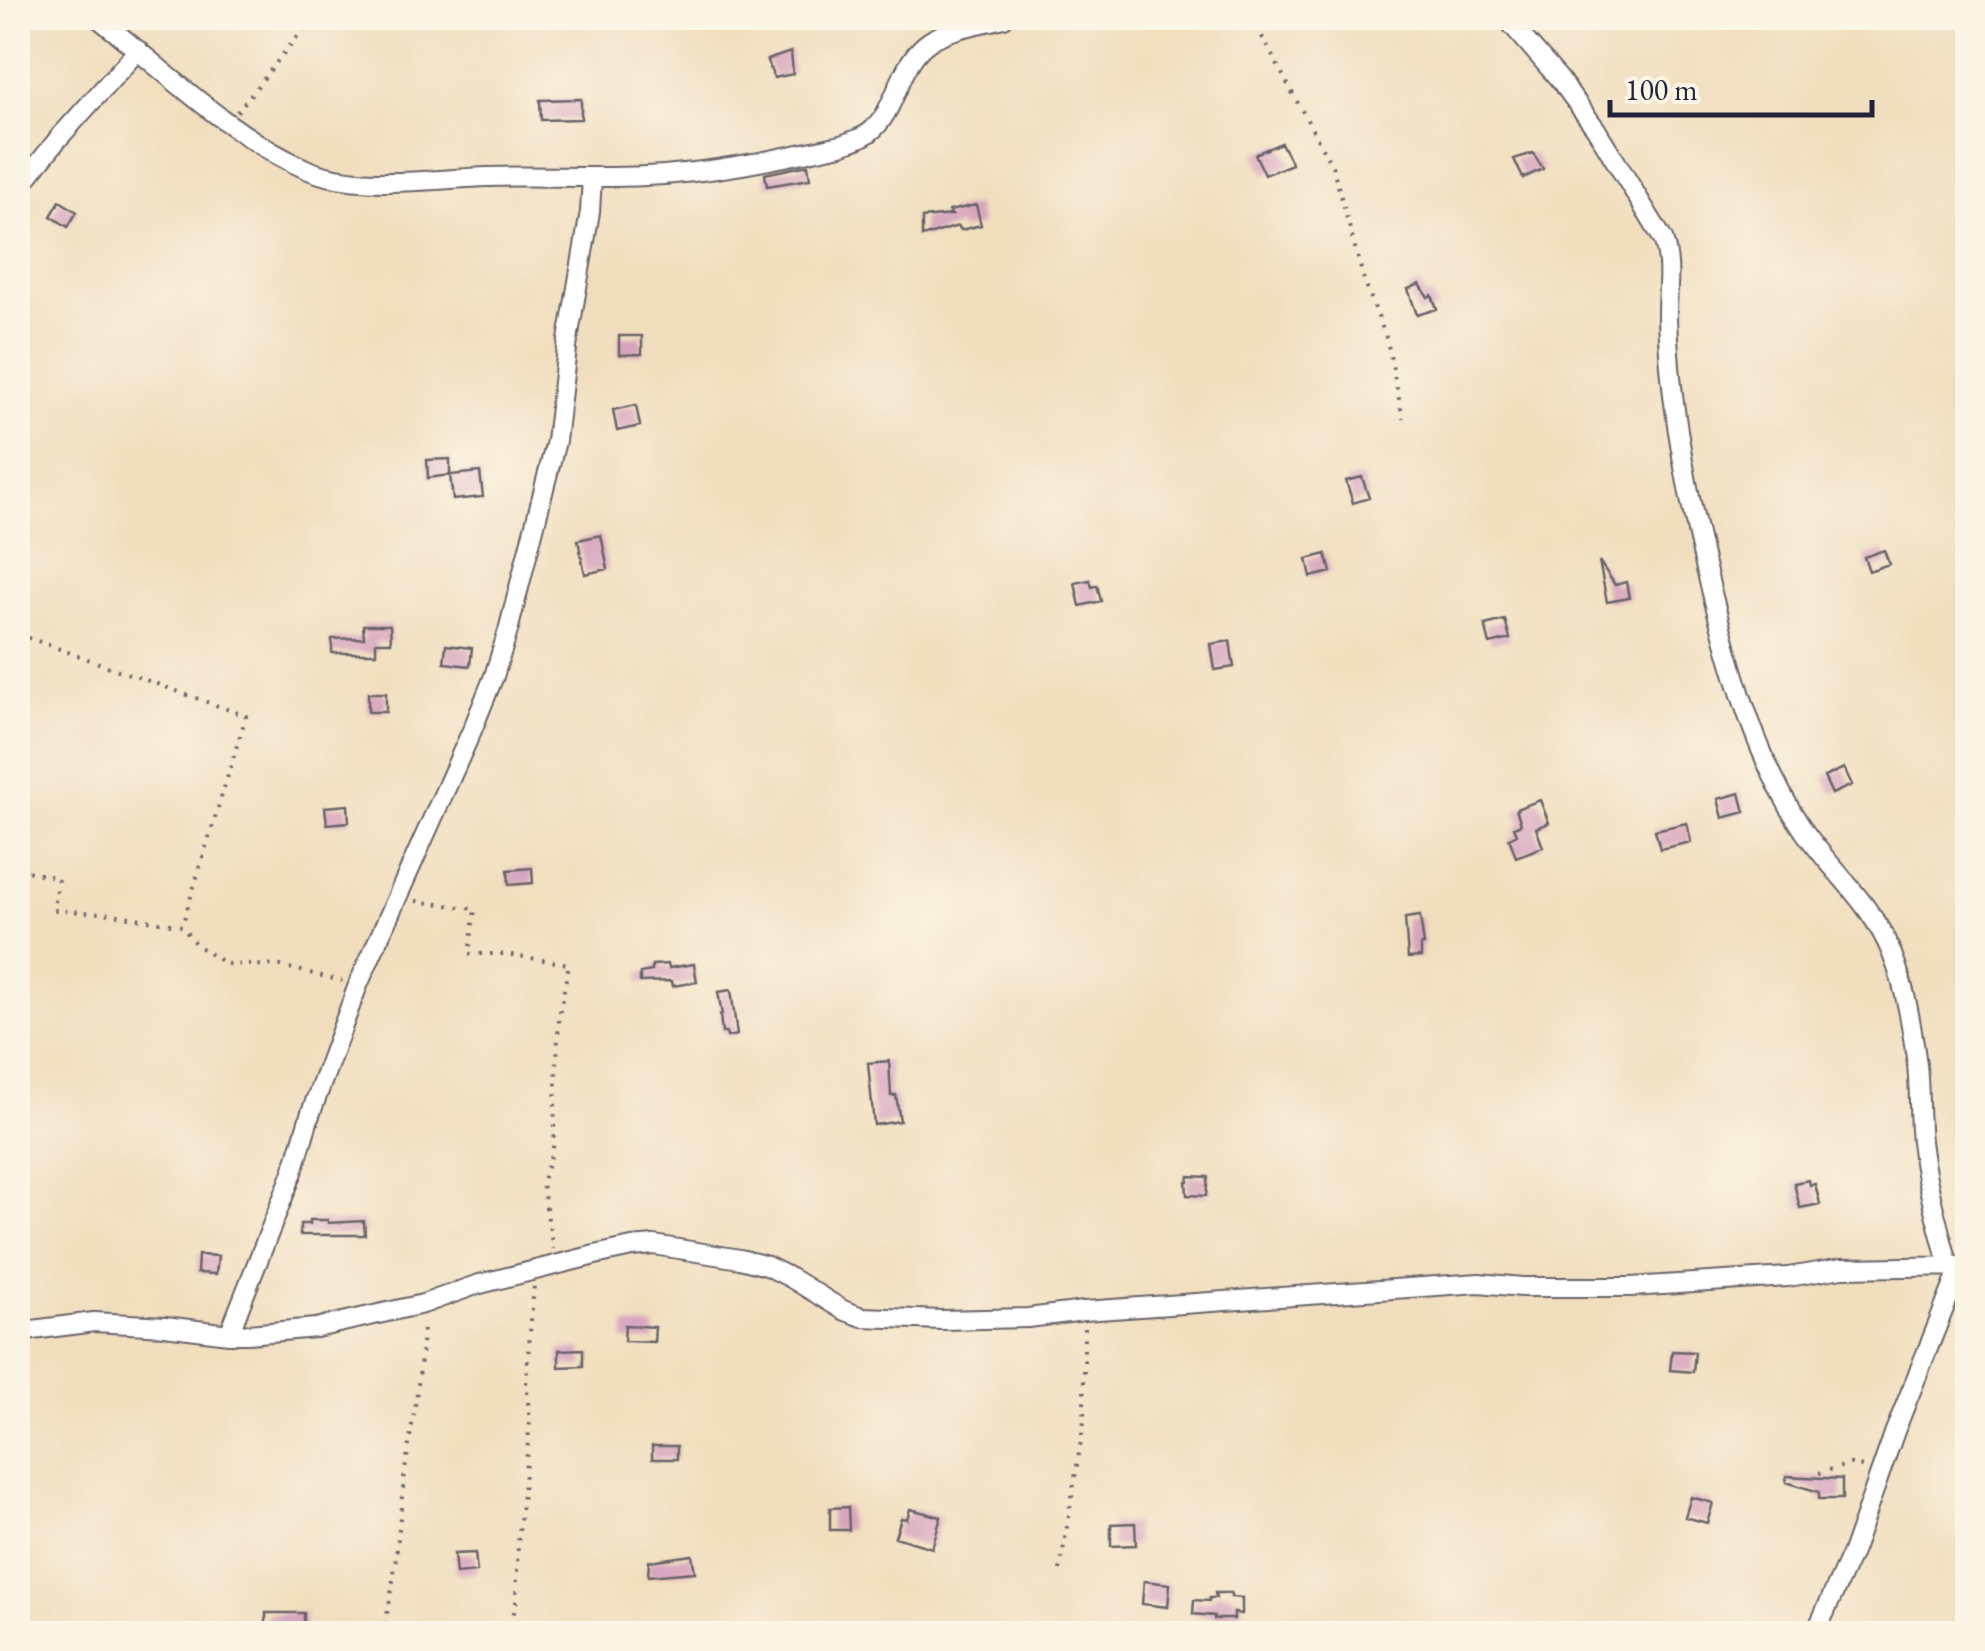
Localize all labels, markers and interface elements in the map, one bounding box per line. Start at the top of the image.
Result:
scale bar [1610,55,1872,117]
text: 100 m [1625,70,1698,109]

